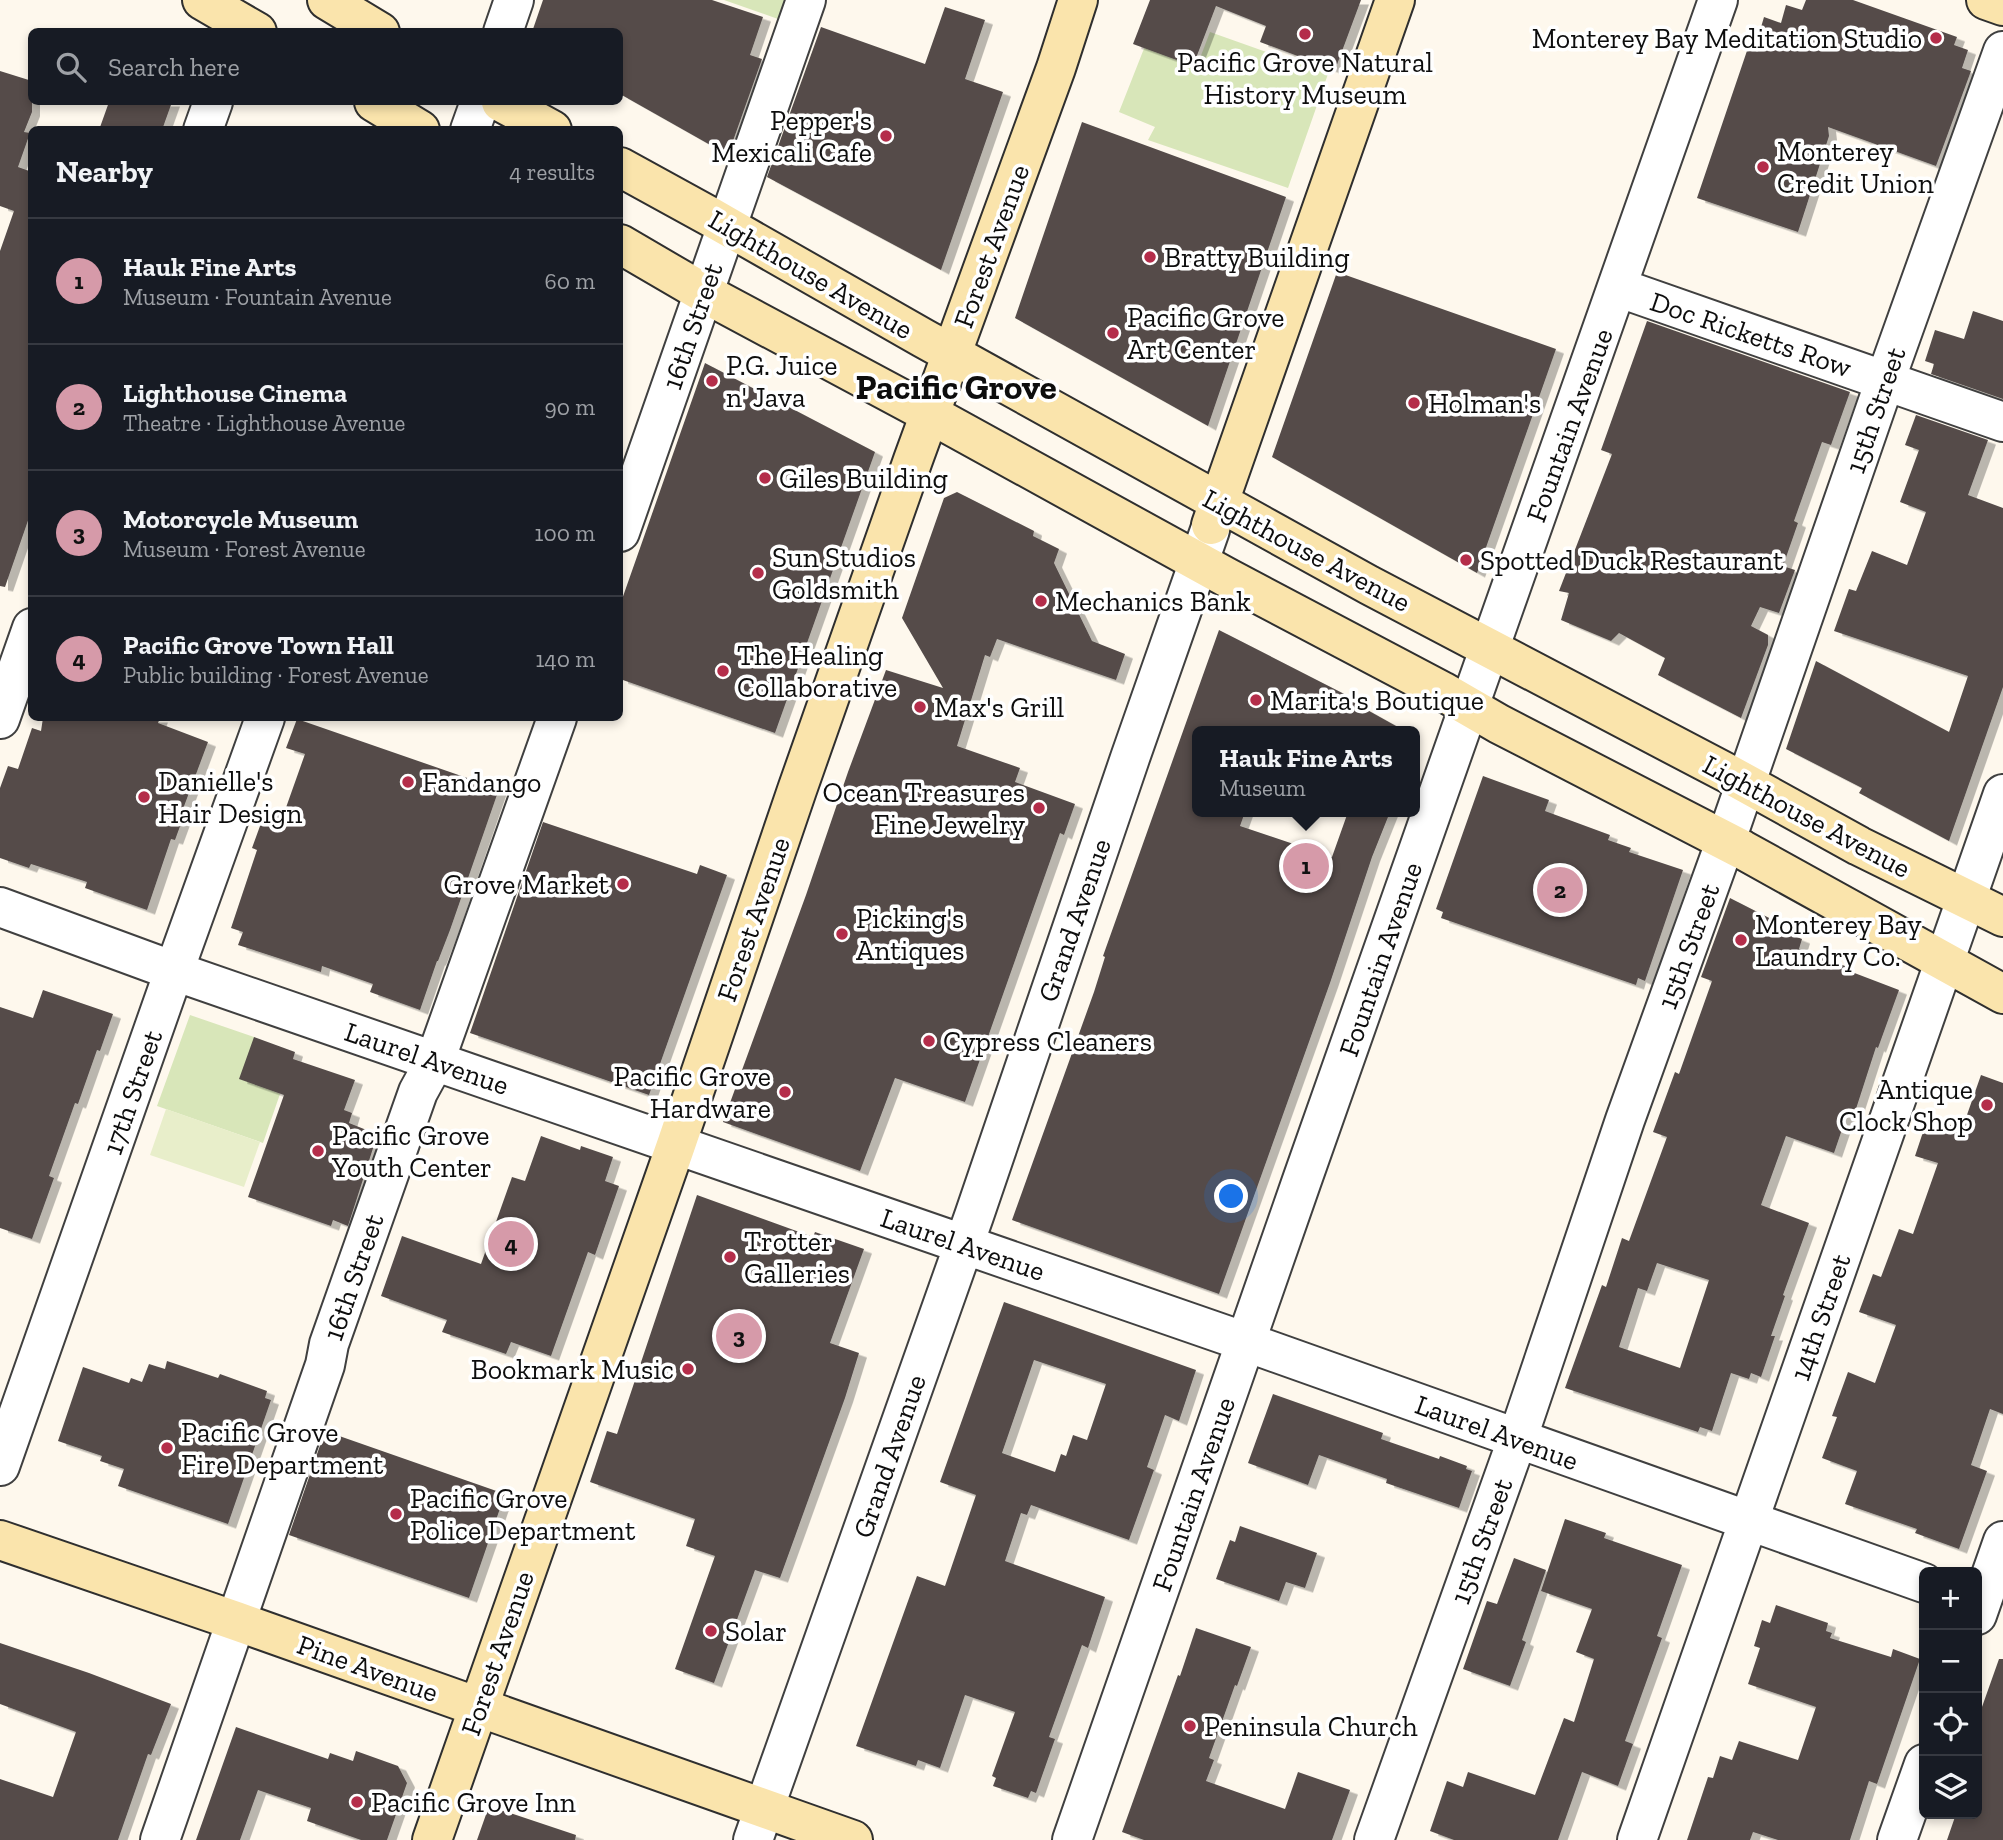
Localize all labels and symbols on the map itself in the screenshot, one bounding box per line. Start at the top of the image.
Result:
place label: Monterey Bay Meditation Studio [1532,22,1922,55]
marker: Pacific Grove Natural History Museum [1297,26,1313,42]
marker: Monterey Bay Meditation Studio [1928,30,1944,46]
place label: Pacific Grove Natural History Museum [1177,46,1433,111]
place label: Pepper's Mexicali Cafe [711,104,872,169]
marker: Pepper's Mexicali Cafe [878,128,894,144]
place label: Monterey Credit Union [1777,135,1934,200]
marker: Monterey Credit Union [1755,159,1771,175]
street label: Forest Avenue [947,160,1036,332]
street label: Lighthouse Avenue [703,203,919,346]
place label: Bratty Building [1164,241,1349,274]
marker: Bratty Building [1142,249,1158,265]
street label: 16th Street [655,258,730,394]
street label: Doc Ricketts Row [1646,285,1856,385]
place label: Pacific Grove Art Center [1127,301,1284,366]
street label: Fountain Avenue [1519,324,1620,526]
marker: Pacific Grove Art Center [1105,325,1121,341]
street label: 15th Street [1839,342,1913,477]
place label: P.G. Juice n' Java [726,349,838,414]
district label: Pacific Grove [855,366,1057,408]
marker: P.G. Juice n' Java [704,373,720,389]
place label: Holman's [1428,387,1541,420]
marker: Holman's [1406,395,1422,411]
place label: Giles Building [779,462,948,495]
marker: Giles Building [757,470,773,486]
street label: Lighthouse Avenue [1198,482,1416,619]
place label: Sun Studios Goldsmith [772,541,916,606]
place label: Spotted Duck Restaurant [1480,544,1784,577]
marker: Spotted Duck Restaurant [1458,552,1474,568]
marker: Sun Studios Goldsmith [750,565,766,581]
place label: Mechanics Bank [1055,585,1251,618]
marker: Mechanics Bank [1033,593,1049,609]
place label: The Healing Collaborative [737,639,897,704]
marker: The Healing Collaborative [715,663,731,679]
place label: Marita's Boutique [1270,684,1484,717]
place label: Max's Grill [934,691,1064,724]
marker: Marita's Boutique [1248,692,1264,708]
marker: Max's Grill [912,699,928,715]
street label: Lighthouse Avenue [1698,748,1916,885]
place label: Danielle's Hair Design [158,765,302,830]
place label: Fandango [422,766,541,799]
marker: Fandango [400,774,416,790]
place label: Ocean Treasures Fine Jewelry [823,776,1026,841]
marker: Danielle's Hair Design [136,789,152,805]
marker: Ocean Treasures Fine Jewelry [1031,800,1047,816]
street label: Forest Avenue [710,833,797,1005]
street label: Grand Avenue [1031,834,1118,1006]
pin: 1 [1283,840,1329,892]
street label: Fountain Avenue [1332,858,1429,1061]
pin: 2 [1537,864,1583,916]
place label: Grove Market [444,868,610,901]
marker: Grove Market [615,876,631,892]
street label: 15th Street [1651,878,1727,1013]
place label: Picking's Antiques [856,902,965,967]
place label: Monterey Bay Laundry Co. [1755,908,1922,973]
marker: Picking's Antiques [834,926,850,942]
marker: Monterey Bay Laundry Co. [1733,932,1749,948]
street label: Laurel Avenue [341,1015,513,1102]
street label: 17th Street [96,1025,169,1159]
place label: Cypress Cleaners [943,1025,1152,1058]
marker: Cypress Cleaners [921,1033,937,1049]
place label: Pacific Grove Hardware [614,1060,771,1125]
place label: Antique Clock Shop [1839,1073,1973,1138]
marker: Pacific Grove Hardware [777,1084,793,1100]
marker: Antique Clock Shop [1979,1097,1995,1113]
place label: Pacific Grove Youth Center [331,1119,492,1184]
marker: Pacific Grove Youth Center [310,1143,326,1159]
your location [1214,1179,1248,1213]
street label: Laurel Avenue [877,1201,1049,1288]
street label: 16th Street [316,1209,391,1345]
pin: 4 [488,1218,534,1270]
place label: Trotter Galleries [744,1225,850,1290]
marker: Trotter Galleries [722,1249,738,1265]
street label: 14th Street [1783,1249,1858,1385]
pin: 3 [716,1310,762,1362]
place label: Bookmark Music [471,1353,674,1386]
marker: Bookmark Music [680,1361,696,1377]
street label: Grand Avenue [846,1370,933,1542]
street label: Laurel Avenue [1411,1388,1583,1477]
street label: Fountain Avenue [1145,1393,1242,1596]
place label: Pacific Grove Fire Department [181,1416,384,1481]
marker: Pacific Grove Fire Department [159,1440,175,1456]
street label: 15th Street [1444,1473,1520,1608]
place label: Pacific Grove Police Department [410,1482,636,1547]
marker: Pacific Grove Police Department [388,1506,404,1522]
street label: Forest Avenue [454,1567,541,1739]
place label: Solar [725,1615,787,1648]
marker: Solar [703,1623,719,1639]
street label: Pine Avenue [293,1628,443,1709]
place label: Peninsula Church [1204,1710,1418,1743]
marker: Peninsula Church [1182,1718,1198,1734]
place label: Pacific Grove Inn [371,1786,576,1819]
marker: Pacific Grove Inn [349,1794,365,1810]

